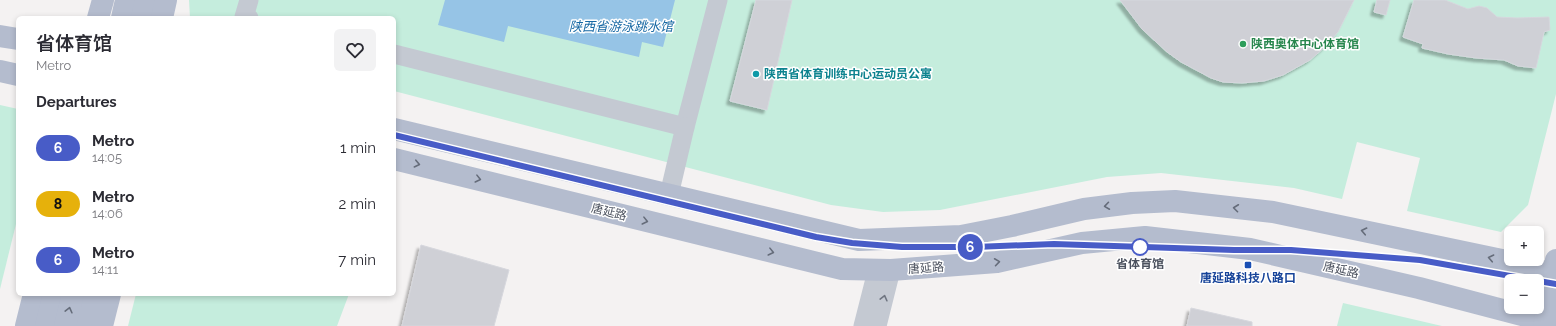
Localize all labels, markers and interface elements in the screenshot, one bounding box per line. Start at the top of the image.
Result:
water label: 陕西省游泳跳水馆 [569,19,675,34]
button: heart [334,29,376,71]
text: 省体育馆 [36,32,112,54]
place label: 陕西奥体中心体育馆 [1251,37,1359,51]
marker: 陕西奥体中心体育馆 [1238,39,1248,49]
text: Metro [36,58,71,73]
place label: 陕西省体育训练中心运动员公寓 [764,67,932,81]
marker: 陕西省体育训练中心运动员公寓 [751,69,761,79]
text: Departures [36,93,117,111]
text: Metro [92,132,134,150]
text: 1 min [340,139,376,157]
text: 6 [54,140,62,156]
text: 14:05 [92,150,122,165]
one-way arrow [413,159,420,168]
one-way arrow [474,174,481,183]
text: Metro [92,188,134,206]
text: 2 min [339,195,376,213]
text: 8 [54,196,62,212]
street label: 唐延路 [590,201,628,223]
one-way arrow [1104,202,1110,211]
one-way arrow [1233,204,1239,213]
text: 14:06 [92,206,123,221]
one-way arrow [642,217,648,225]
map controls [1504,226,1544,314]
button: + [1504,226,1544,266]
one-way arrow [1361,228,1367,236]
line badge: 6 [957,234,983,260]
marker: 省体育馆 [1131,238,1149,256]
text: 6 [966,239,974,255]
text: Metro [92,244,134,262]
one-way arrow [768,248,774,256]
text: 7 min [338,251,376,269]
text: 6 [54,252,62,268]
one-way arrow [1488,254,1494,262]
place label: 省体育馆 [1116,257,1164,271]
one-way arrow [994,258,1000,267]
street label: 唐延路 [1322,259,1360,281]
street label: 唐延路 [908,260,944,276]
marker: 唐延路科技八路口 [1243,260,1253,270]
text: 14:11 [92,262,118,277]
place label: 唐延路科技八路口 [1200,271,1296,285]
button: − [1504,274,1544,314]
one-way arrow [879,295,888,302]
one-way arrow [65,307,73,313]

